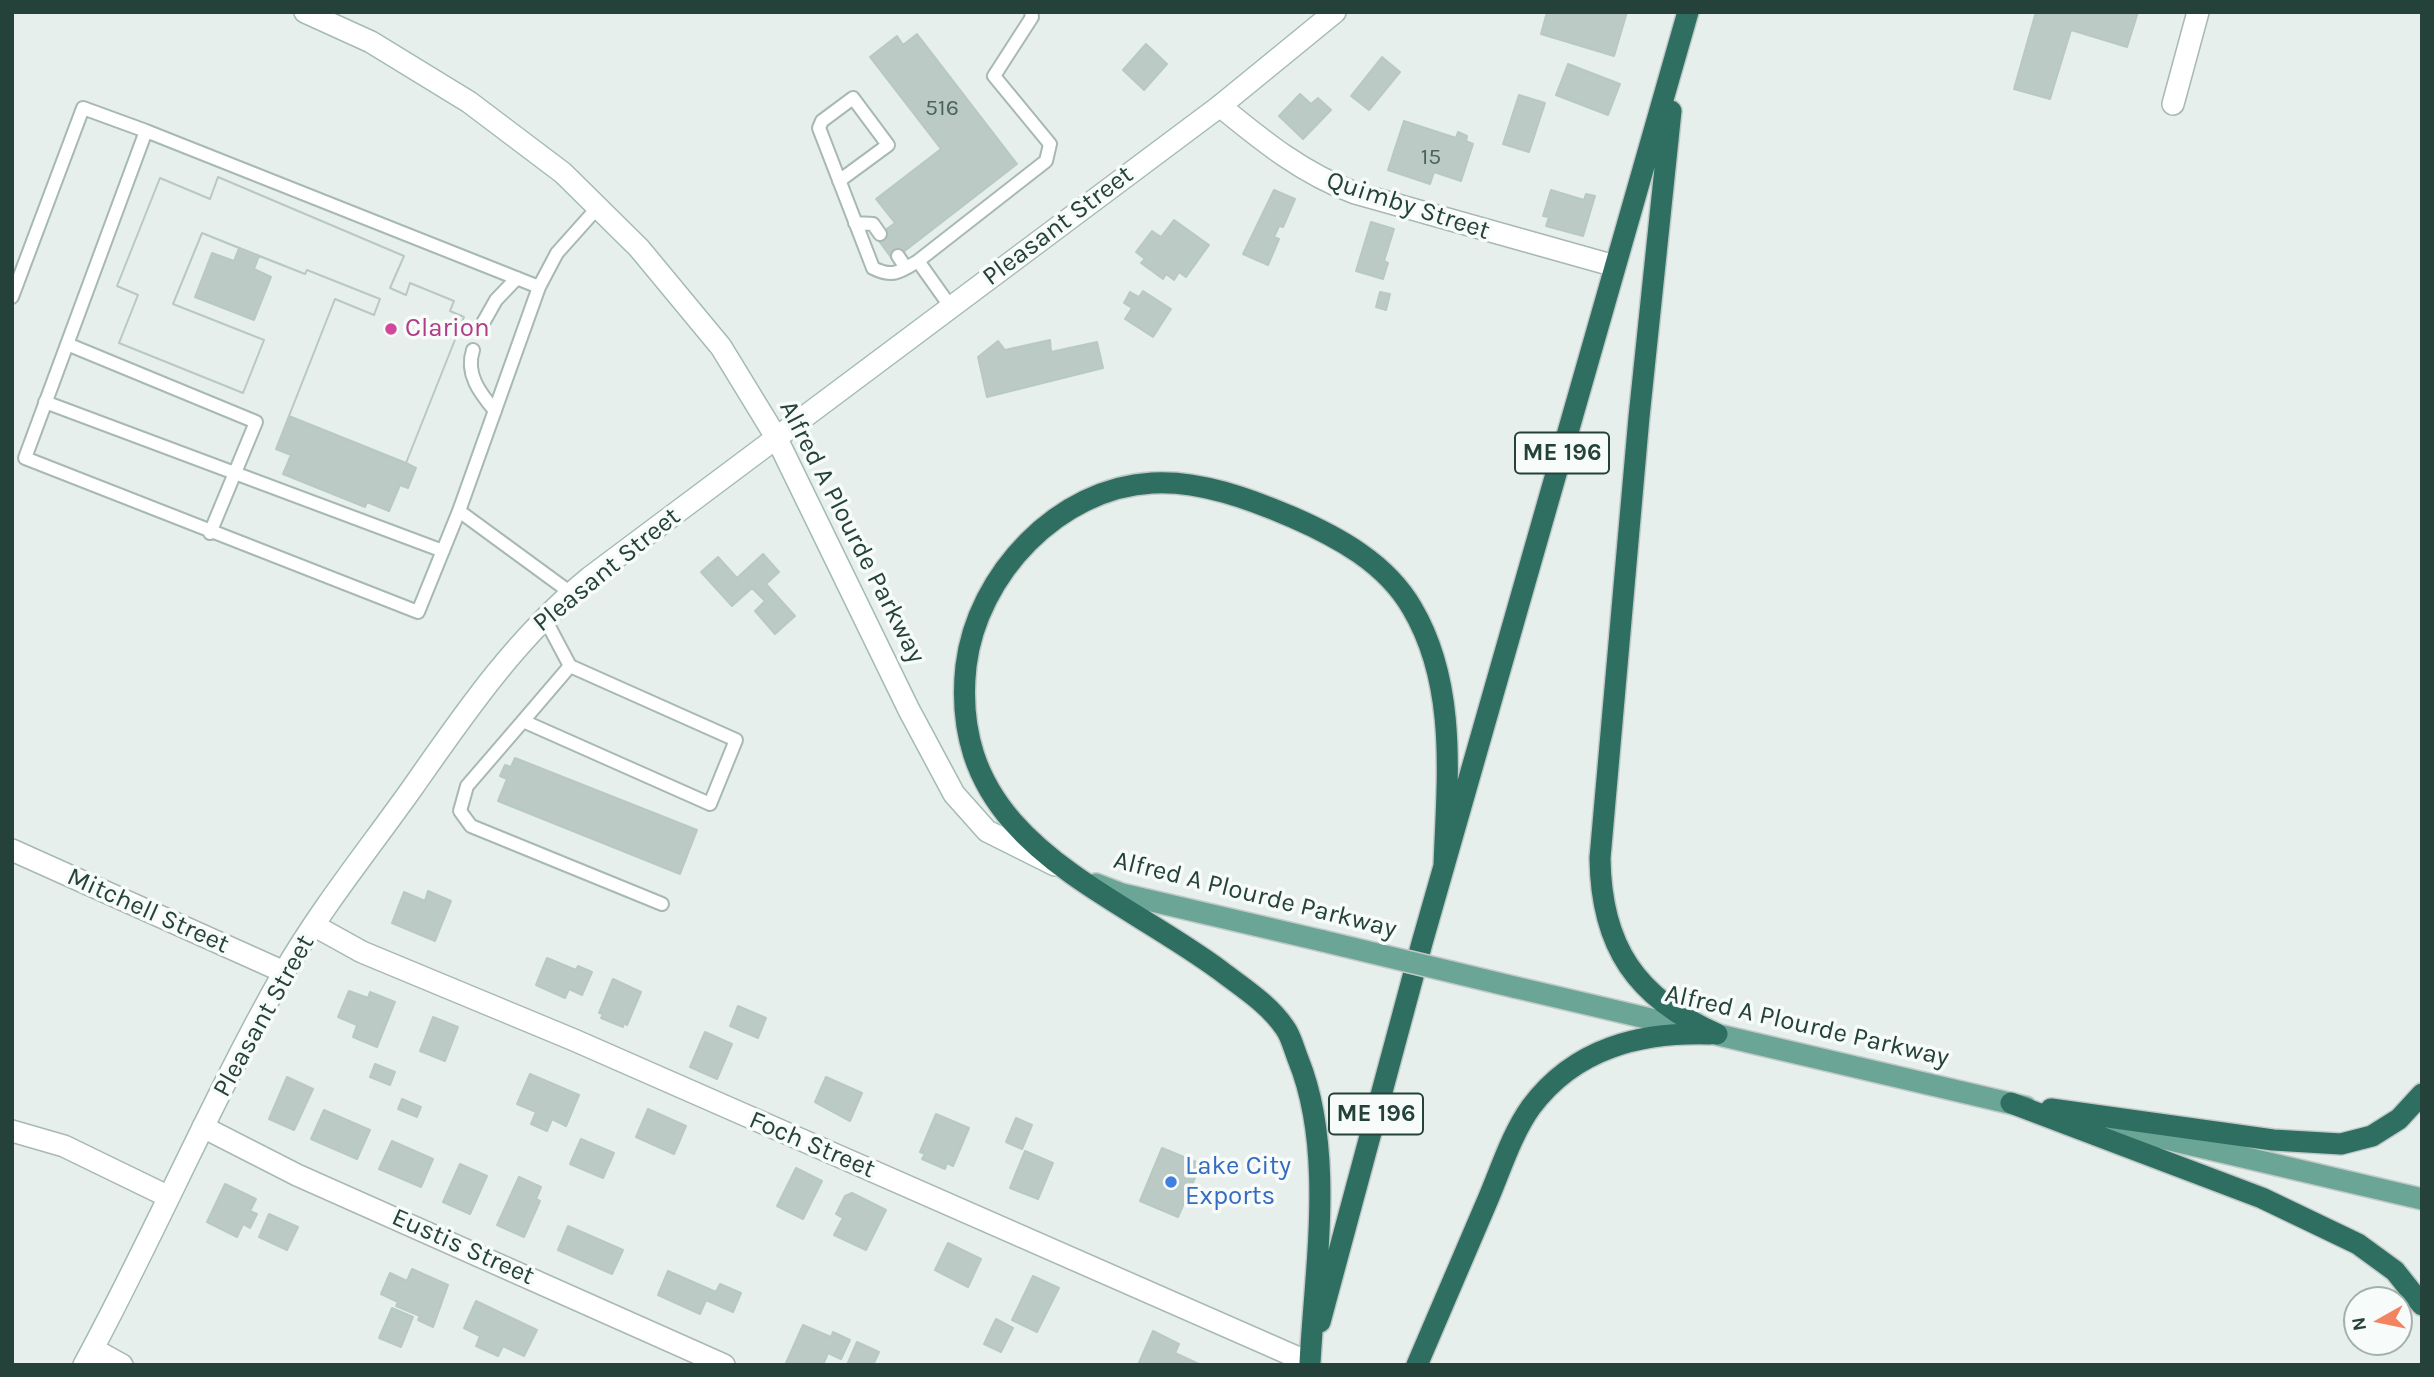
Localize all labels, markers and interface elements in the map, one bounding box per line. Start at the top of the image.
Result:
house number: 516 [925,94,959,122]
house number: 15 [1421,143,1441,171]
street label: Pleasant Street [977,159,1139,293]
street label: Quimby Street [1322,165,1494,247]
place label: Clarion [405,313,490,345]
marker: Clarion [383,321,399,337]
street label: Alfred A Plourde Parkway [772,395,932,669]
road number: ME 196 [1515,432,1609,474]
street label: Pleasant Street [527,501,687,639]
street label: Alfred A Plourde Parkway [1110,845,1400,945]
street label: Mitchell Street [62,861,234,961]
street label: Pleasant Street [207,930,321,1102]
street label: Alfred A Plourde Parkway [1662,978,1952,1074]
road number: ME 196 [1329,1094,1423,1134]
street label: Foch Street [744,1105,880,1185]
place label: Lake City Exports [1185,1151,1291,1212]
marker: Lake City Exports [1163,1174,1179,1190]
street label: Eustis Street [387,1202,539,1292]
north arrow [2343,1286,2413,1356]
text: N [2347,1316,2371,1332]

